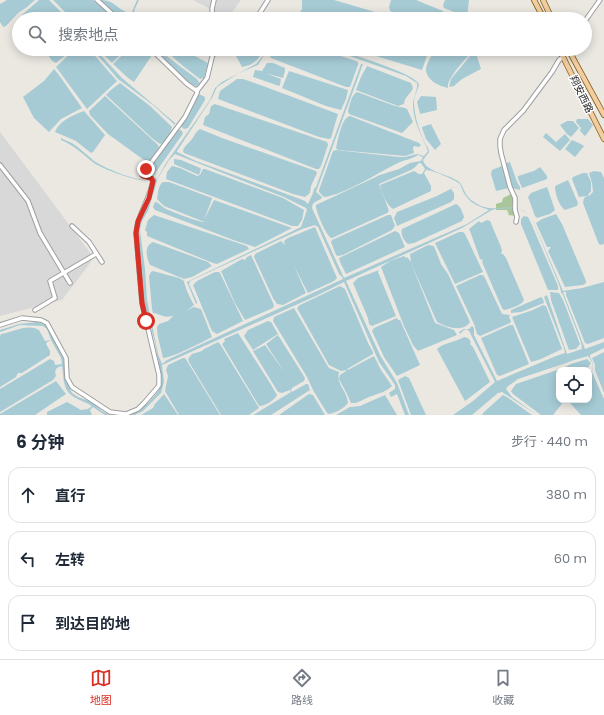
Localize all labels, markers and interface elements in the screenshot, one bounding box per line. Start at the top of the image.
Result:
search box [12,12,592,56]
icon: search [26,23,48,45]
text: 搜索地点 [58,24,118,45]
street label: 翔安西路 [566,73,597,115]
route end [137,160,155,178]
route start [137,312,155,330]
map controls [556,367,592,403]
button: locate [556,367,592,403]
text: 6 分钟 [16,430,64,454]
text: 步行 · 440 m [511,432,588,451]
icon: ahead [17,484,39,506]
text: 直行 [55,485,85,506]
text: 380 m [546,485,587,504]
icon: left [17,548,39,570]
text: 左转 [55,549,85,570]
text: 60 m [554,549,587,568]
icon: arrive [17,612,39,634]
text: 到达目的地 [55,613,130,634]
tab: 地图 [90,667,112,709]
tab: 路线 [291,667,313,709]
tab: 收藏 [492,667,514,709]

